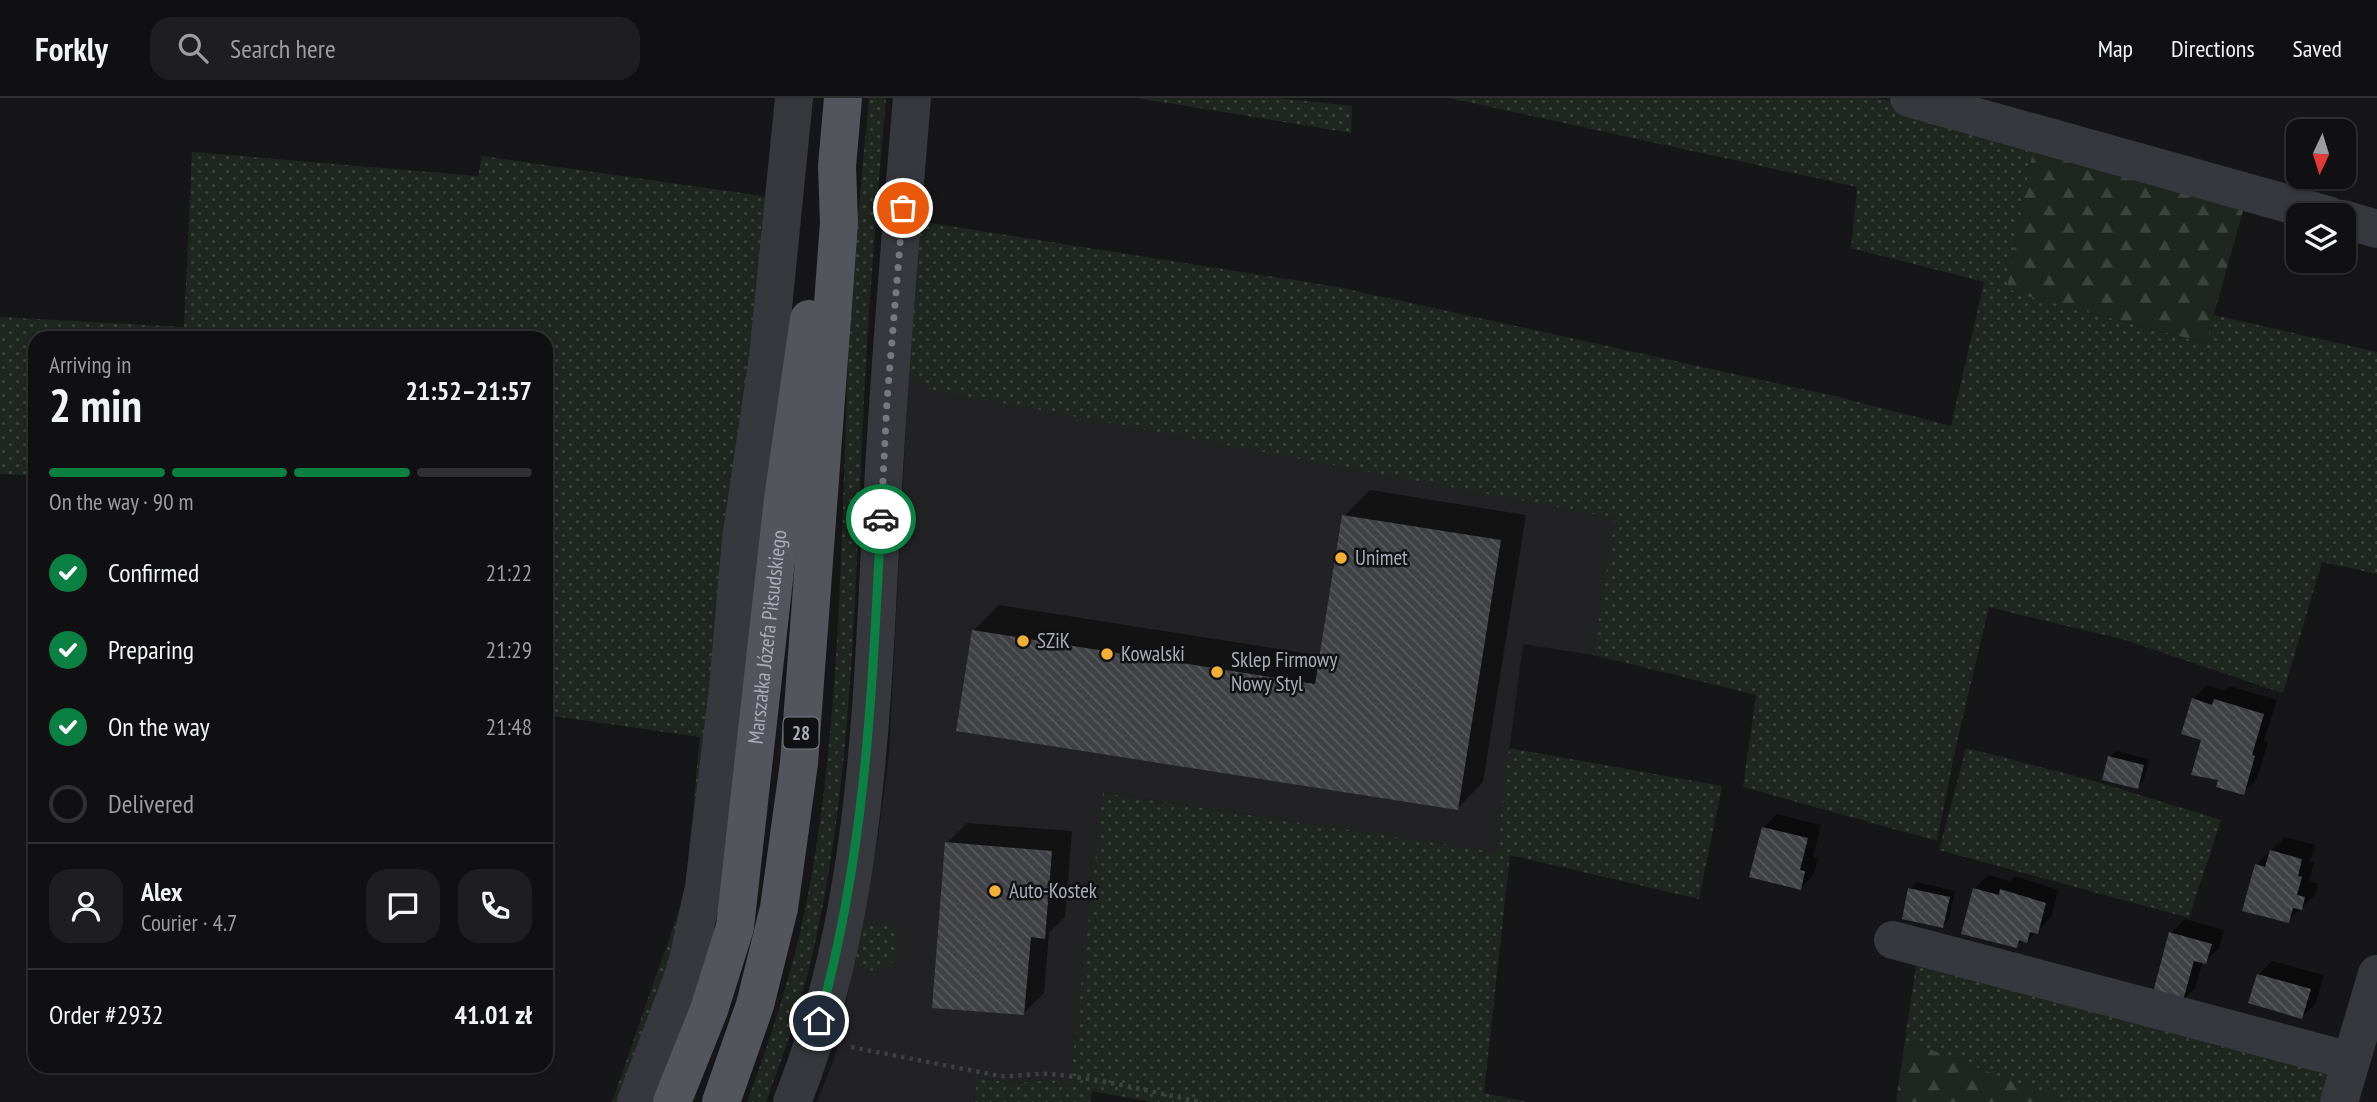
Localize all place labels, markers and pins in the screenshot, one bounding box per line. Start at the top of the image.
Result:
pin [873,178,933,238]
place label: Unimet [1355,544,1408,571]
marker: Unimet [1333,550,1349,566]
place label: SZiK [1037,627,1070,654]
marker: SZiK [1015,633,1031,649]
place label: Kowalski [1121,640,1185,667]
marker: Kowalski [1099,646,1115,662]
place label: Sklep Firmowy Nowy Styl [1231,646,1337,697]
marker: Sklep Firmowy Nowy Styl [1209,664,1225,680]
place label: Auto-Kostek [1009,877,1097,904]
marker: Auto-Kostek [987,883,1003,899]
pin [789,991,849,1051]

